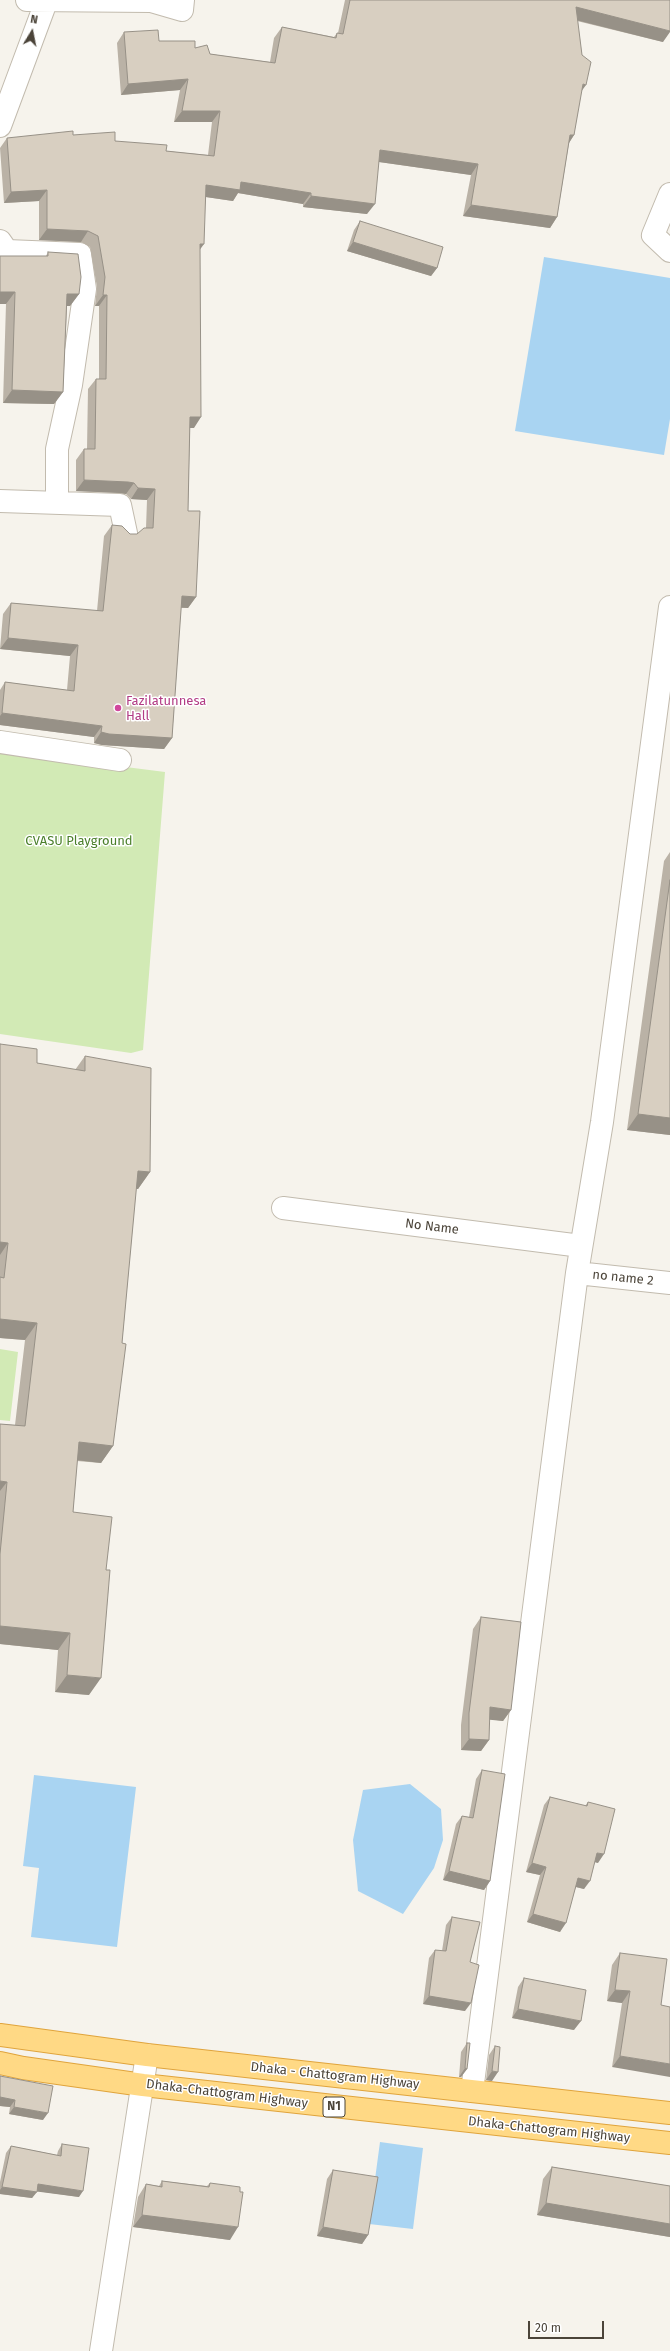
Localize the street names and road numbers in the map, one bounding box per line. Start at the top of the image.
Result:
street label: No Name [404,1216,460,1238]
street label: no name 2 [592,1267,654,1289]
street label: Dhaka - Chattogram Highway [250,2059,420,2093]
street label: Dhaka-Chattogram Highway [145,2076,309,2112]
road number: N1 [323,2097,345,2117]
street label: Dhaka-Chattogram Highway [467,2114,631,2146]

